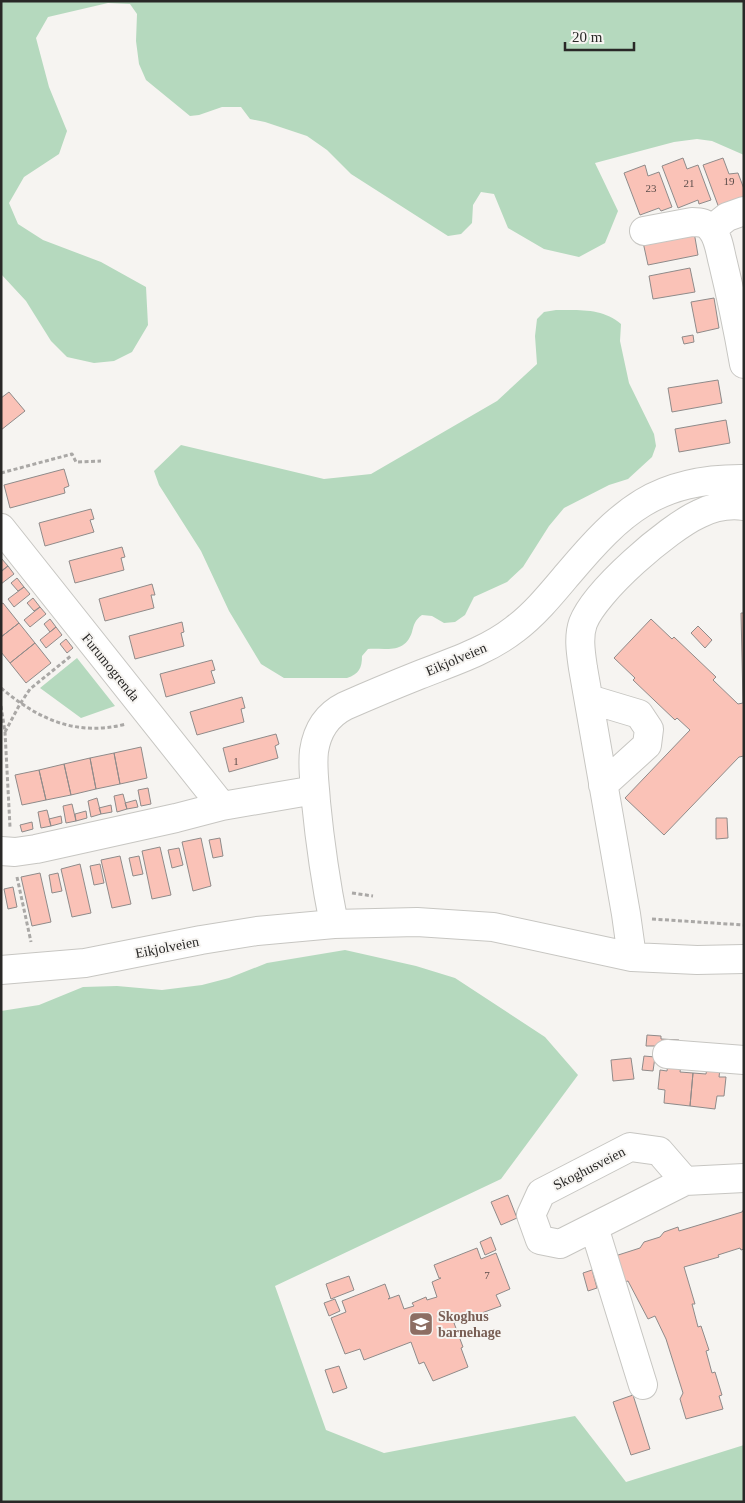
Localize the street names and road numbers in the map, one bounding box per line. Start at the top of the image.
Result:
street label: Furumogrenda [79,631,143,705]
street label: Eikjolveien [424,640,489,679]
street label: Eikjolveien [134,934,200,961]
street label: Skoghusveien [551,1144,628,1193]

